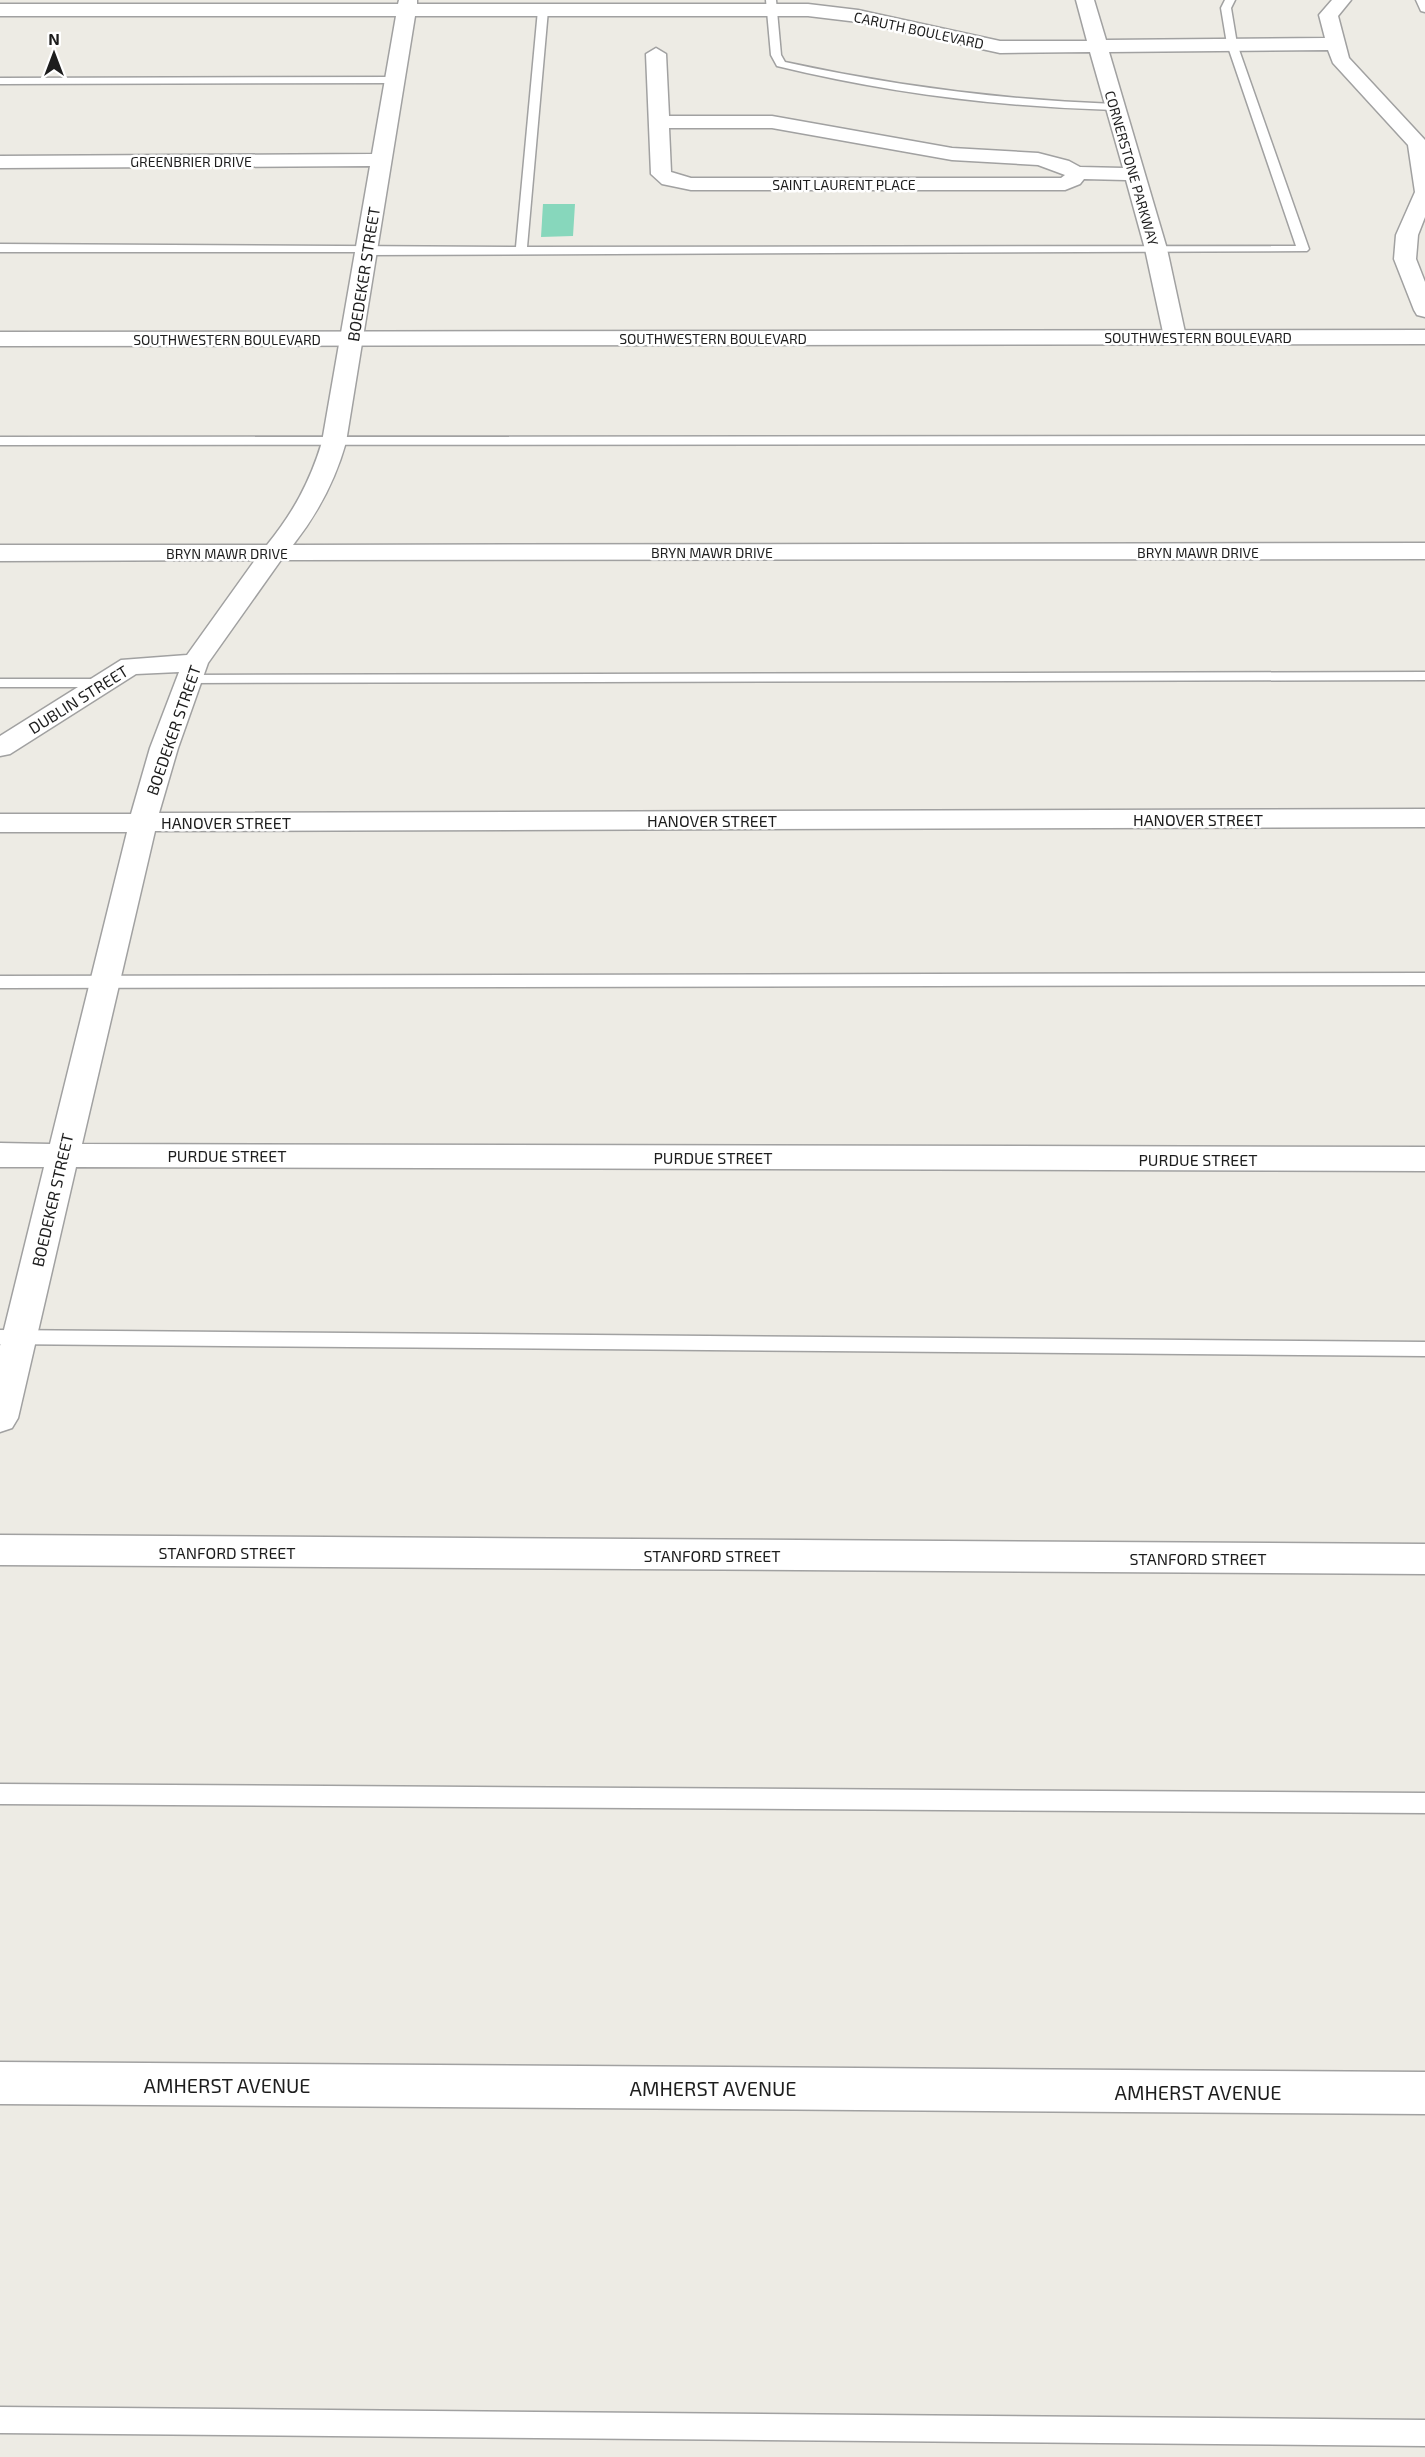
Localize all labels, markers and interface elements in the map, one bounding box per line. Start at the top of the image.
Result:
street label: CARUTH BOULEVARD [852,8,986,52]
north arrow [24,24,84,84]
text: N [48,29,60,48]
street label: CORNERSTONE PARKWAY [1102,89,1162,247]
street label: GREENBRIER DRIVE [130,153,252,170]
street label: SAINT LAURENT PLACE [772,176,916,193]
street label: BOEDEKER STREET [343,205,383,343]
street label: SOUTHWESTERN BOULEVARD [1104,329,1292,346]
street label: SOUTHWESTERN BOULEVARD [619,330,807,347]
street label: SOUTHWESTERN BOULEVARD [133,331,321,348]
street label: BRYN MAWR DRIVE [651,544,773,561]
street label: BRYN MAWR DRIVE [1137,544,1259,561]
street label: BRYN MAWR DRIVE [166,545,288,562]
street label: DUBLIN STREET [25,661,131,737]
street label: BOEDEKER STREET [142,662,204,798]
street label: HANOVER STREET [1133,810,1263,829]
street label: HANOVER STREET [647,811,777,830]
street label: HANOVER STREET [161,813,291,832]
street label: BOEDEKER STREET [27,1131,77,1269]
street label: PURDUE STREET [167,1146,287,1165]
street label: PURDUE STREET [653,1148,773,1167]
street label: PURDUE STREET [1138,1150,1258,1169]
street label: STANFORD STREET [158,1543,296,1562]
street label: STANFORD STREET [643,1546,781,1565]
street label: STANFORD STREET [1129,1549,1267,1568]
street label: AMHERST AVENUE [143,2073,311,2097]
street label: AMHERST AVENUE [629,2076,797,2100]
street label: AMHERST AVENUE [1114,2080,1282,2104]

